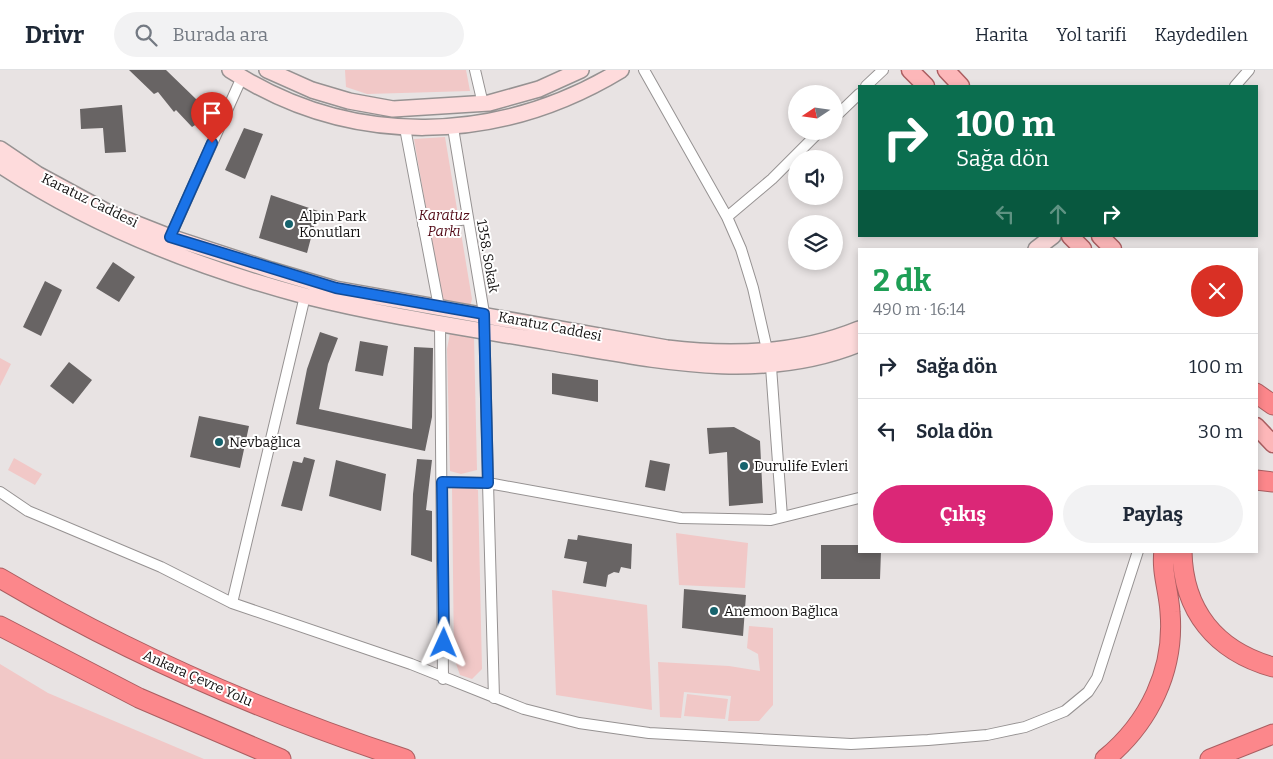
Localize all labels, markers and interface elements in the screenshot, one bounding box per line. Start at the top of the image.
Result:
search box [114,12,464,57]
text: Drivr [25,21,84,49]
icon: search [132,21,160,49]
text: Burada ara [172,23,268,46]
text: Harita [975,24,1028,46]
text: Yol tarifi [1056,24,1127,46]
text: Kaydedilen [1155,24,1248,46]
north arrow [788,85,842,140]
map controls [788,85,843,270]
pin [191,92,233,143]
icon: arrive [198,99,226,127]
text: 100 m [956,103,1055,145]
icon: right [873,105,938,170]
text: Sağa dön [956,145,1049,172]
button: sound [788,150,843,205]
street label: Karatuz Caddesi [39,170,141,231]
icon: left [991,200,1019,228]
icon: ahead [1044,200,1072,228]
icon: right [1097,200,1125,228]
park label: Karatuz Parkı [419,207,470,240]
place label: Alpin Park Konutları [299,208,367,241]
button: layers [788,215,843,270]
marker: Alpin Park Konutları [283,218,295,230]
street label: 1358. Sokak [473,218,502,294]
text: 2 dk [873,263,931,299]
button: close [1191,265,1243,317]
text: 490 m · 16:14 [873,300,965,319]
street label: Karatuz Caddesi [497,308,603,345]
icon: right [873,352,901,380]
text: Sağa dön [916,355,997,378]
text: 100 m [1189,355,1243,378]
icon: left [873,417,901,445]
text: Sola dön [916,420,993,443]
text: 30 m [1198,420,1243,443]
place label: Nevbağlıca [229,434,301,451]
marker: Nevbağlıca [213,436,225,448]
place label: Durulife Evleri [754,458,848,475]
marker: Durulife Evleri [738,460,750,472]
button: Çıkış [873,485,1053,543]
button: Paylaş [1063,485,1243,543]
place label: Anemoon Bağlıca [724,603,838,620]
marker: Anemoon Bağlıca [708,605,720,617]
position arrow [417,616,469,668]
street label: Ankara Çevre Yolu [140,647,256,710]

